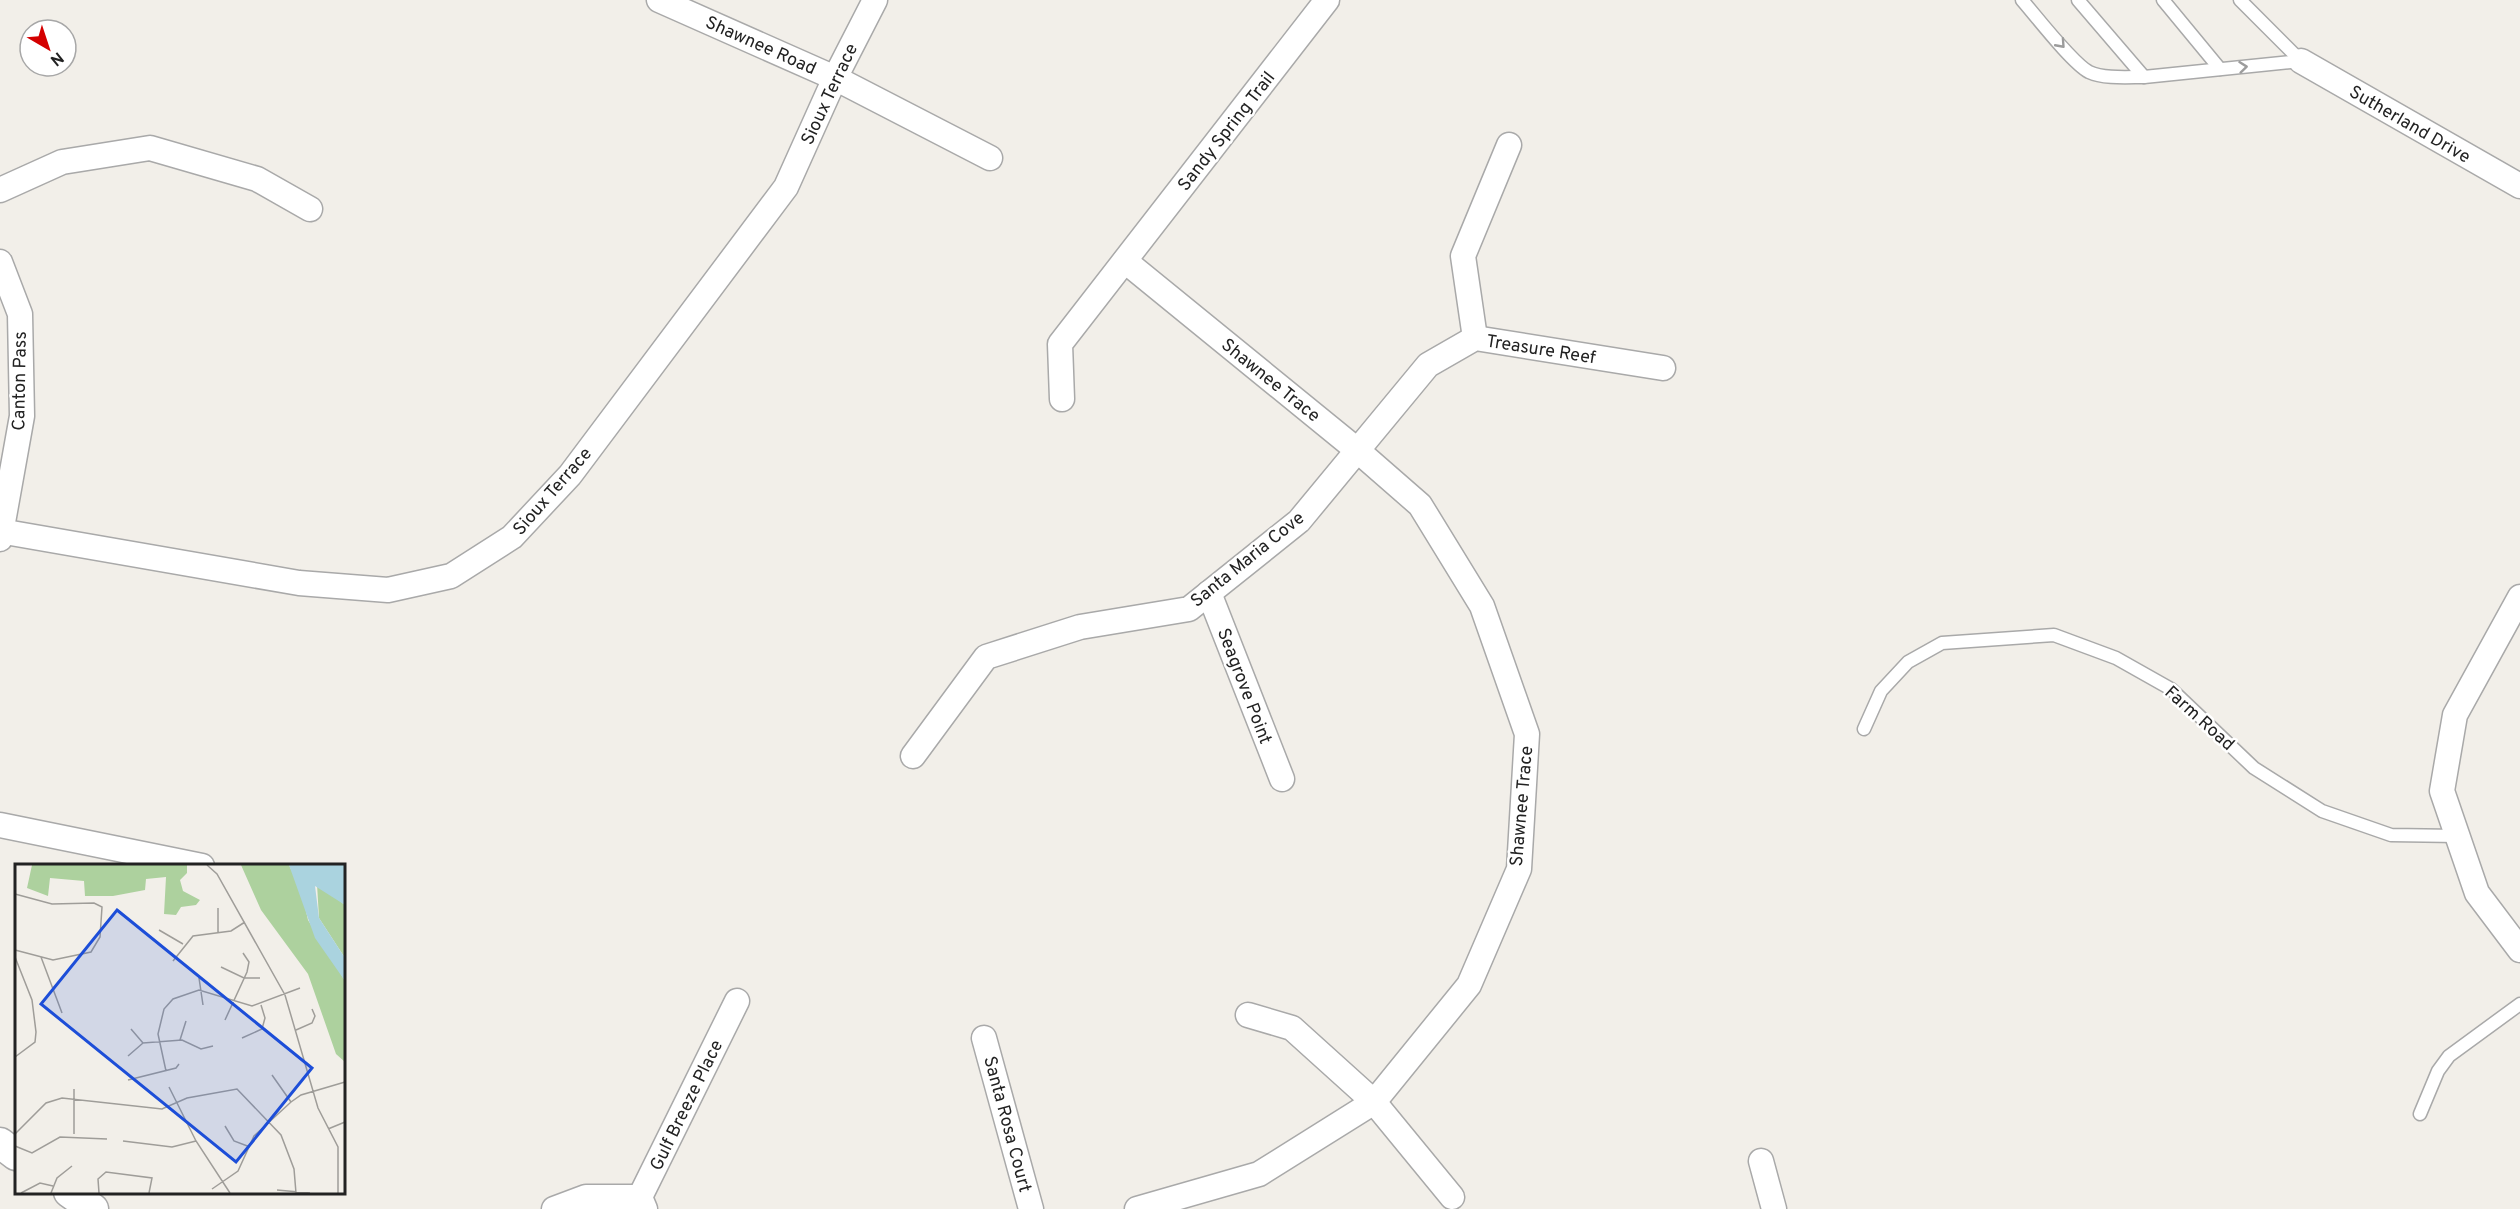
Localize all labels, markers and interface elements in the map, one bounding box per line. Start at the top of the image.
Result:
street label: Shawnee Road [701,12,820,81]
north arrow [18,18,78,78]
one-way arrow [2054,37,2065,48]
street label: Sioux Terrace [797,40,864,149]
text: N [45,47,67,69]
one-way arrow [2239,61,2248,74]
street label: Sandy Spring Trail [1173,68,1281,196]
street label: Sutherland Drive [2344,81,2474,169]
street label: Treasure Reef [1484,330,1597,370]
street label: Canton Pass [8,331,33,431]
street label: Shawnee Trace [1216,334,1324,428]
street label: Sioux Terrace [509,443,598,541]
street label: Santa Maria Cove [1186,507,1310,613]
street label: Seagrove Point [1211,625,1276,748]
street label: Farm Road [2159,682,2239,757]
street label: Shawnee Trace [1506,745,1539,867]
inset map [15,864,345,1194]
street label: Gulf Breeze Place [646,1036,729,1175]
street label: Santa Rosa Court [977,1054,1036,1195]

